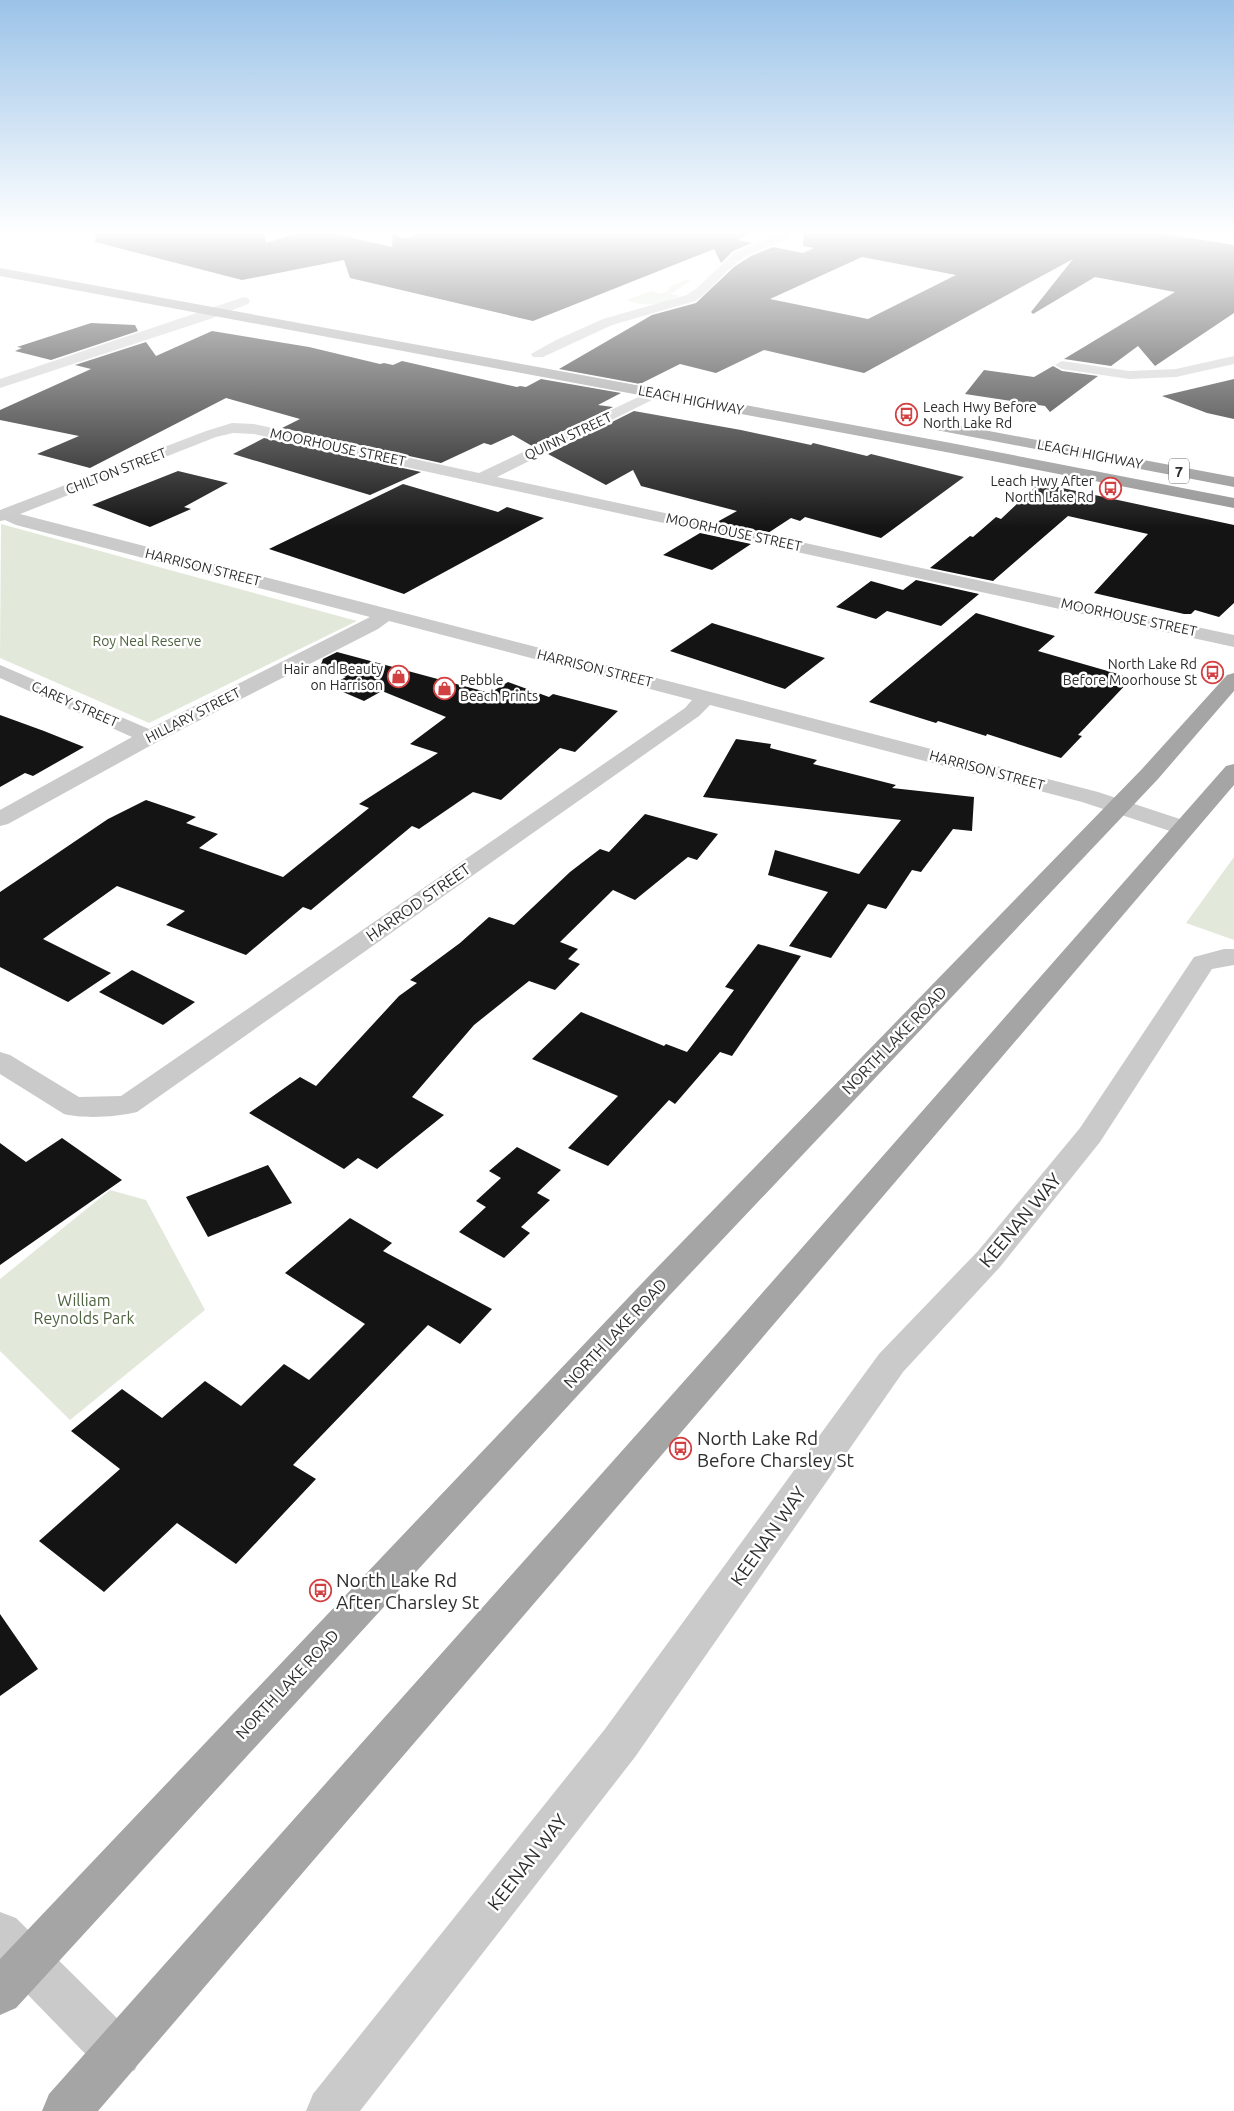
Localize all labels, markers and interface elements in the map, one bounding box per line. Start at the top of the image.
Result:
street label: LEACH HIGHWAY [637,382,745,418]
place label: Leach Hwy Before North Lake Rd [923,399,1037,431]
bus stop icon: Leach Hwy Before North Lake Rd [895,403,919,427]
street label: QUINN STREET [522,409,614,463]
street label: MOORHOUSE STREET [269,425,408,469]
street label: LEACH HIGHWAY [1036,436,1144,472]
street label: CHILTON STREET [63,444,169,498]
road number: 7 [1169,458,1189,484]
place label: Leach Hwy After North Lake Rd [990,473,1095,505]
bus stop icon: Leach Hwy After North Lake Rd [1098,477,1122,501]
street label: MOORHOUSE STREET [665,510,804,554]
street label: HARRISON STREET [144,545,263,589]
street label: MOORHOUSE STREET [1060,595,1199,639]
park label: Roy Neal Reserve [93,633,201,649]
street label: HARRISON STREET [536,646,655,690]
place label: North Lake Rd Before Moorhouse St [1063,656,1197,688]
bus stop icon: North Lake Rd Before Moorhouse St [1201,660,1225,684]
place label: Hair and Beauty on Harrison [283,661,383,693]
shop icon: Hair and Beauty on Harrison [387,665,411,689]
place label: Pebble Beach Prints [460,672,538,704]
shop icon: Pebble Beach Prints [432,676,456,700]
street label: CAREY STREET [29,678,121,730]
street label: HILLARY STREET [143,684,243,746]
street label: HARRISON STREET [928,747,1047,793]
street label: HARROD STREET [362,859,474,945]
street label: NORTH LAKE ROAD [838,982,950,1098]
street label: KEENAN WAY [974,1168,1066,1272]
street label: NORTH LAKE ROAD [560,1275,670,1391]
park label: William Reynolds Park [34,1291,134,1327]
place label: North Lake Rd Before Charsley St [697,1427,855,1471]
bus stop icon: North Lake Rd Before Charsley St [669,1437,693,1461]
street label: KEENAN WAY [726,1482,810,1590]
place label: North Lake Rd After Charsley St [336,1569,480,1613]
bus stop icon: North Lake Rd After Charsley St [308,1579,332,1603]
street label: NORTH LAKE ROAD [232,1626,342,1742]
street label: KEENAN WAY [483,1809,571,1915]

